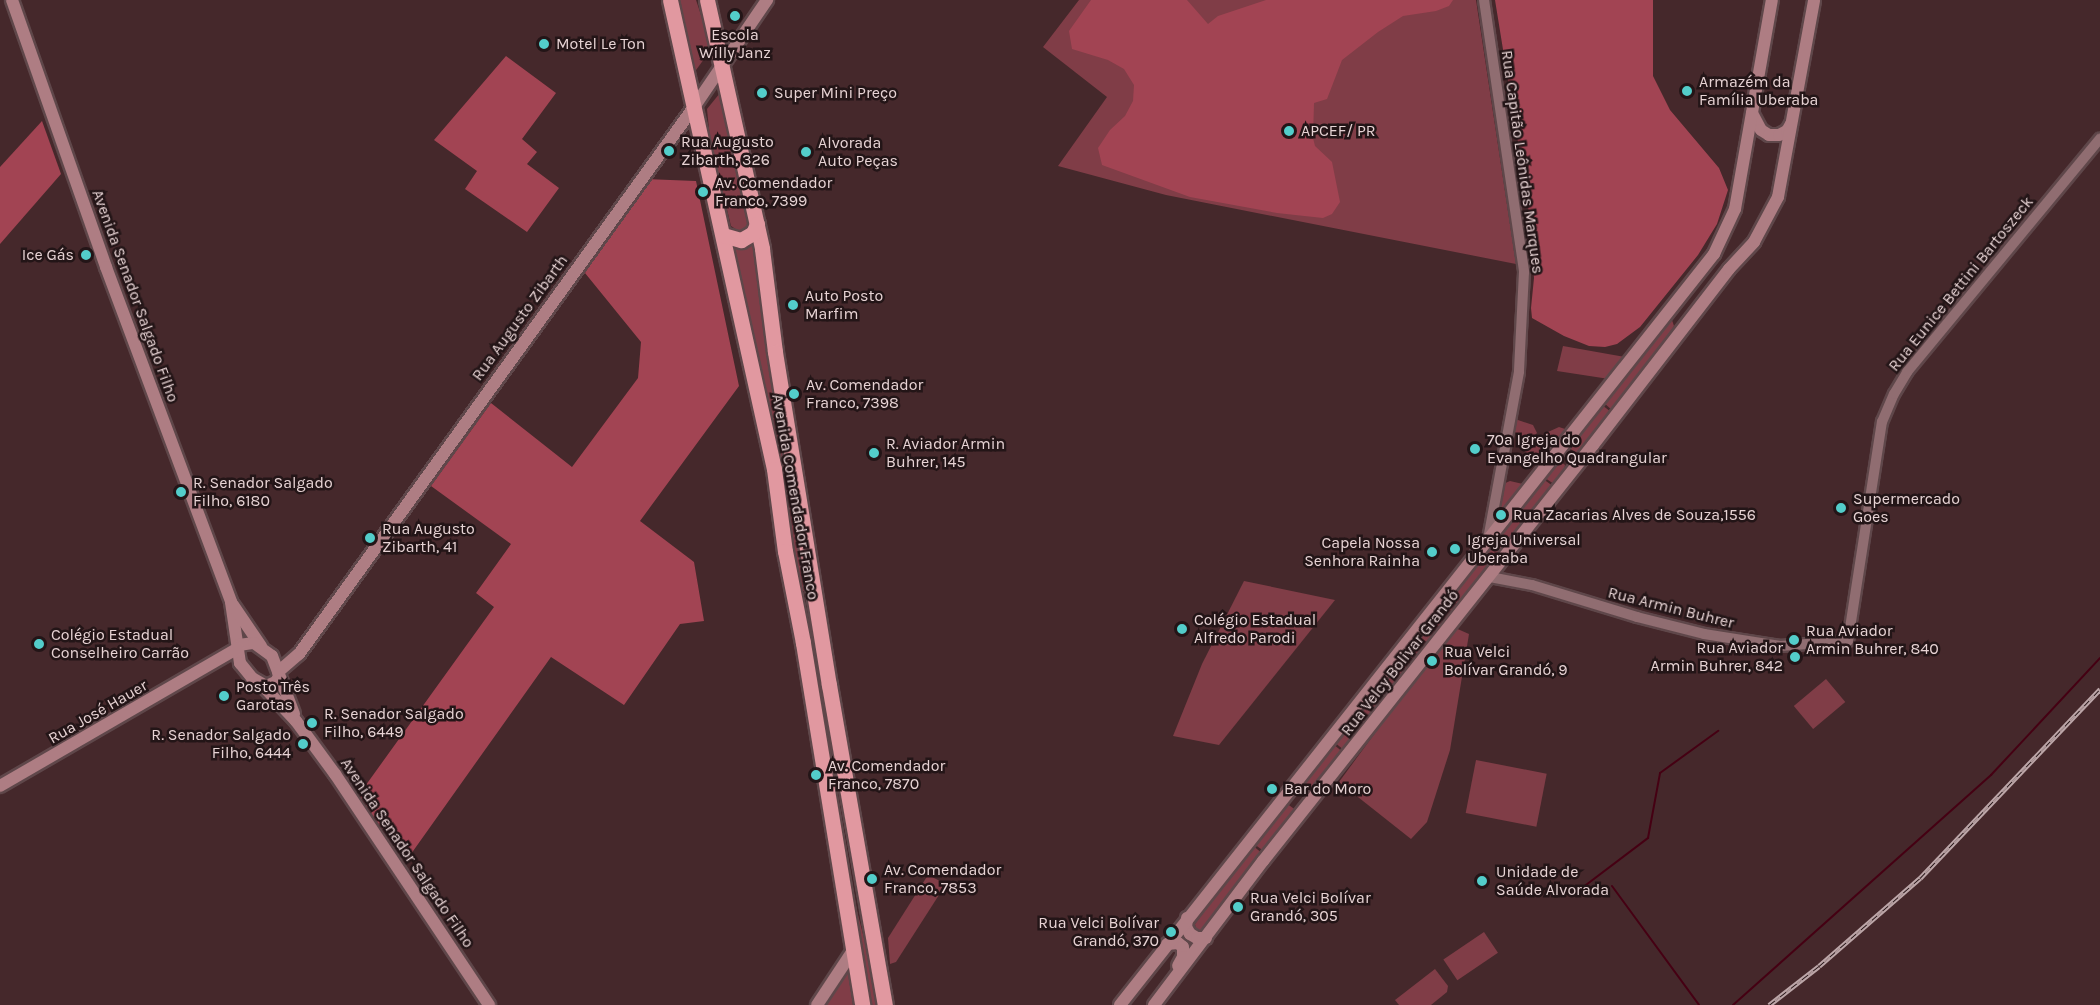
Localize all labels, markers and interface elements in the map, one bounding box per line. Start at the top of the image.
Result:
marker: Escola Willy Janz [728,9,742,23]
place label: Escola Willy Janz [699,25,771,63]
place label: Motel Le Ton [556,34,645,54]
marker: Motel Le Ton [537,37,551,51]
street label: Rua Capitão Leônidas Marques [1497,49,1547,275]
place label: Armazém da Família Uberaba [1699,72,1818,110]
place label: Super Mini Preço [774,83,897,103]
marker: Armazém da Família Uberaba [1680,84,1694,98]
marker: Super Mini Preço [755,86,769,100]
place label: APCEF/ PR [1301,121,1376,141]
marker: APCEF/ PR [1282,124,1296,138]
place label: Rua Augusto Zibarth, 326 [681,132,774,170]
place label: Alvorada Auto Peças [818,133,898,171]
marker: Rua Augusto Zibarth, 326 [662,144,676,158]
marker: Alvorada Auto Peças [799,145,813,159]
place label: Av. Comendador Franco, 7399 [715,173,832,211]
marker: Av. Comendador Franco, 7399 [696,185,710,199]
street label: Avenida Senador Salgado Filho [88,187,182,405]
street label: Rua Eunice Bettini Bartoszeck [1884,193,2038,375]
place label: Ice Gás [22,245,74,265]
marker: Ice Gás [79,248,93,262]
street label: Rua Augusto Zibarth [468,251,572,385]
place label: Auto Posto Marfim [805,286,883,324]
marker: Auto Posto Marfim [786,298,800,312]
place label: Av. Comendador Franco, 7398 [806,375,923,413]
marker: Av. Comendador Franco, 7398 [787,387,801,401]
street label: Avenida Comendador Franco [767,393,823,601]
place label: 70ª Igreja do Evangelho Quadrangular [1487,430,1667,468]
place label: R. Aviador Armin Buhrer, 145 [886,434,1005,472]
marker: 70ª Igreja do Evangelho Quadrangular [1468,442,1482,456]
marker: R. Aviador Armin Buhrer, 145 [867,446,881,460]
place label: R. Senador Salgado Filho, 6180 [193,473,333,511]
marker: R. Senador Salgado Filho, 6180 [174,485,188,499]
place label: Supermercado Goes [1853,489,1960,527]
marker: Supermercado Goes [1834,501,1848,515]
place label: Rua Zacarias Alves de Souza,1556 [1513,505,1756,525]
marker: Rua Zacarias Alves de Souza,1556 [1494,508,1508,522]
place label: Rua Augusto Zibarth, 41 [382,519,475,557]
place label: Igreja Universal Uberaba [1467,530,1581,568]
marker: Rua Augusto Zibarth, 41 [363,531,377,545]
place label: Capela Nossa Senhora Rainha [1304,533,1420,571]
marker: Igreja Universal Uberaba [1448,542,1462,556]
marker: Capela Nossa Senhora Rainha [1425,545,1439,559]
street label: Rua Armin Buhrer [1606,583,1736,633]
street label: Rua Velcy Bolivar Grandó [1337,586,1463,740]
place label: Colégio Estadual Alfredo Parodi [1194,610,1316,648]
place label: Rua Aviador Armin Buhrer, 840 [1806,621,1939,659]
marker: Colégio Estadual Alfredo Parodi [1175,622,1189,636]
place label: Colégio Estadual Conselheiro Carrão [51,625,189,663]
marker: Rua Aviador Armin Buhrer, 840 [1787,633,1801,647]
marker: Colégio Estadual Conselheiro Carrão [32,637,46,651]
place label: Rua Aviador Armin Buhrer, 842 [1651,638,1783,676]
place label: Rua Velci Bolívar Grandó, 9 [1444,642,1568,680]
marker: Rua Aviador Armin Buhrer, 842 [1788,650,1802,664]
marker: Rua Velci Bolívar Grandó, 9 [1425,654,1439,668]
street label: Rua José Hauer [45,676,151,748]
place label: Posto Três Garotas [236,677,310,715]
marker: Posto Três Garotas [217,689,231,703]
place label: R. Senador Salgado Filho, 6449 [324,704,464,742]
marker: R. Senador Salgado Filho, 6449 [305,716,319,730]
place label: R. Senador Salgado Filho, 6444 [151,725,291,763]
marker: R. Senador Salgado Filho, 6444 [296,737,310,751]
street label: Avenida Senador Salgado Filho [336,755,478,951]
place label: Av. Comendador Franco, 7870 [828,756,945,794]
marker: Av. Comendador Franco, 7870 [809,768,823,782]
place label: Bar do Moro [1284,779,1371,799]
marker: Bar do Moro [1265,782,1279,796]
place label: Av. Comendador Franco, 7853 [884,860,1001,898]
place label: Unidade de Saúde Alvorada [1496,862,1609,900]
marker: Av. Comendador Franco, 7853 [865,872,879,886]
marker: Unidade de Saúde Alvorada [1473,872,1491,890]
place label: Rua Velci Bolívar Grandó, 305 [1250,888,1371,926]
marker: Rua Velci Bolívar Grandó, 305 [1231,900,1245,914]
place label: Rua Velci Bolívar Grandó, 370 [1038,913,1159,951]
marker: Rua Velci Bolívar Grandó, 370 [1164,925,1178,939]

